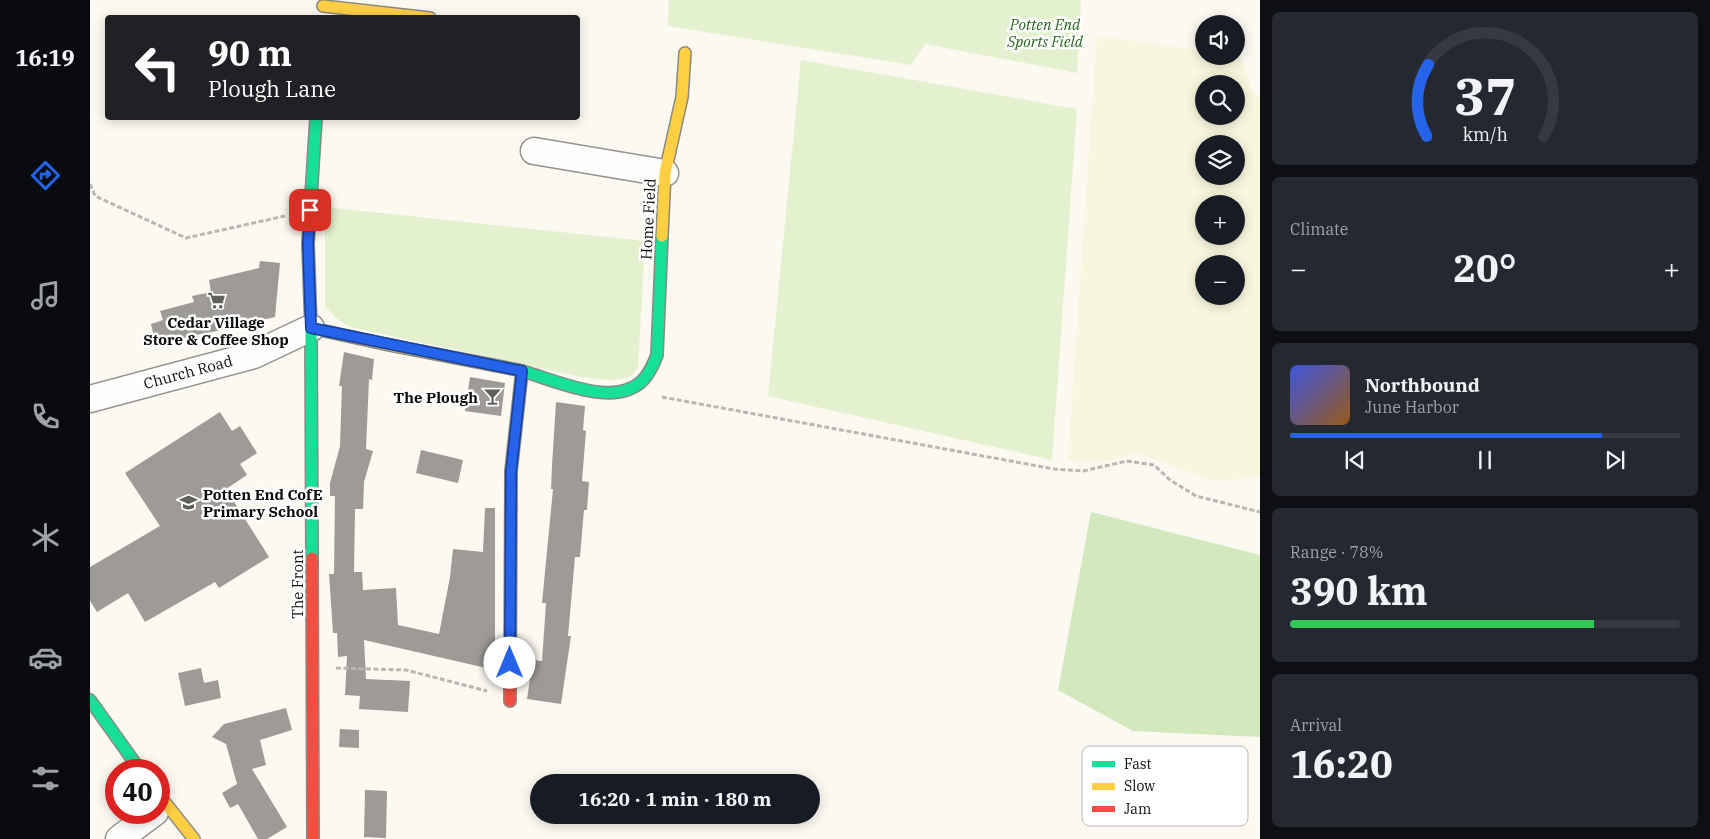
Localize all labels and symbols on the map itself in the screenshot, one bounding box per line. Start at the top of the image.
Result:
park label: Potten End Sports Field [1006,15,1084,51]
street label: Home Field [636,178,660,260]
pin [289,189,331,231]
supermarket icon: Cedar Village Store & Coffee Shop [206,291,226,311]
place label: Cedar Village Store & Coffee Shop [143,313,289,349]
street label: Church Road [141,351,235,393]
bar icon: The Plough [482,387,502,407]
place label: The Plough [393,388,478,407]
place label: Potten End CofE Primary School [203,485,323,521]
school or university icon: Potten End CofE Primary School [179,493,199,513]
street label: The Front [288,549,307,619]
position arrow [483,636,535,688]
legend [1082,746,1248,826]
text: Fast [1124,755,1152,773]
speed limit sign: 40 [105,759,170,824]
text: Slow [1124,777,1155,795]
text: Jam [1124,800,1151,818]

